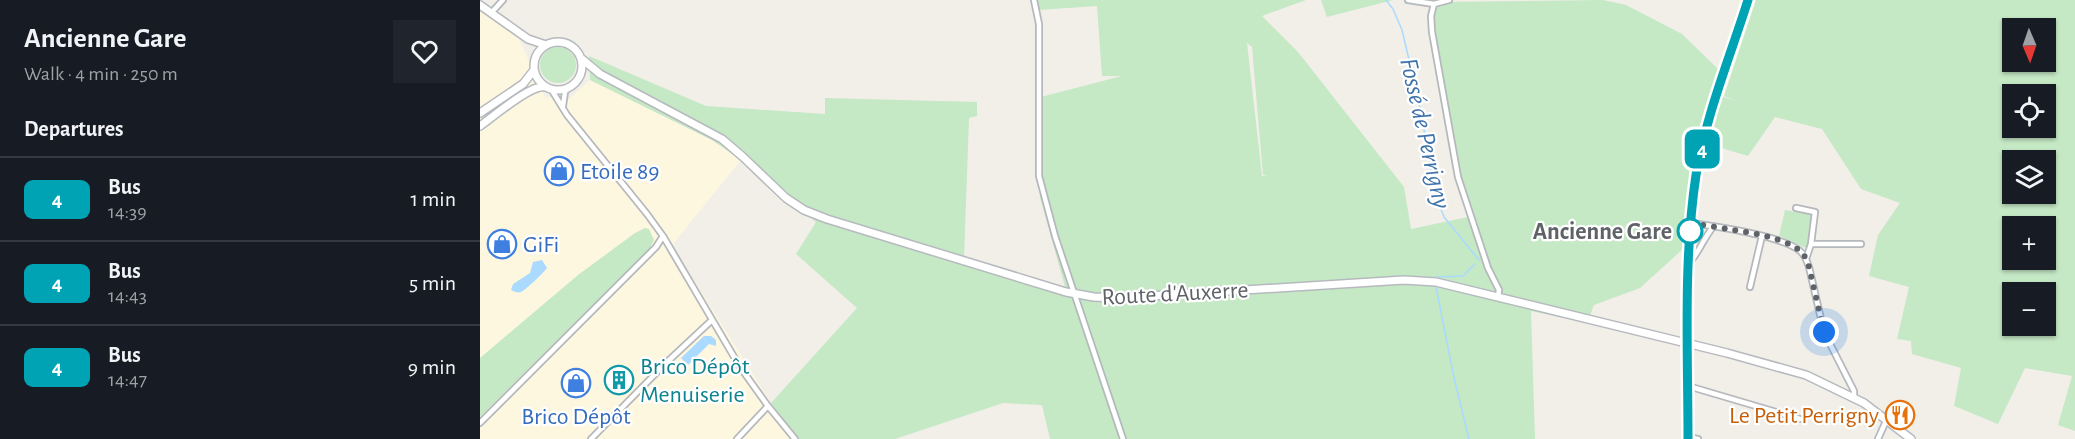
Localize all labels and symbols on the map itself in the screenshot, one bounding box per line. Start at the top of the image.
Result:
north arrow [2002,18,2056,72]
water label: Fossé de Perrigny [1395,55,1455,211]
line badge: 4 [1682,130,1722,168]
shop icon: Etoile 89 [543,155,575,187]
place label: Etoile 89 [580,160,660,184]
marker: Ancienne Gare [1677,218,1703,244]
place label: Ancienne Gare [1533,220,1672,244]
shop icon: GiFi [486,228,518,260]
place label: GiFi [523,233,559,257]
street label: Route d'Auxerre [1101,278,1249,310]
your location [1809,317,1839,347]
place label: Brico Dépôt Menuiserie [640,355,750,407]
building icon: Brico Dépôt Menuiserie [603,364,635,396]
shop icon: Brico Dépôt [560,367,592,399]
restaurant icon: Le Petit Perrigny [1884,399,1916,431]
place label: Le Petit Perrigny [1729,404,1879,428]
place label: Brico Dépôt [521,405,631,429]

